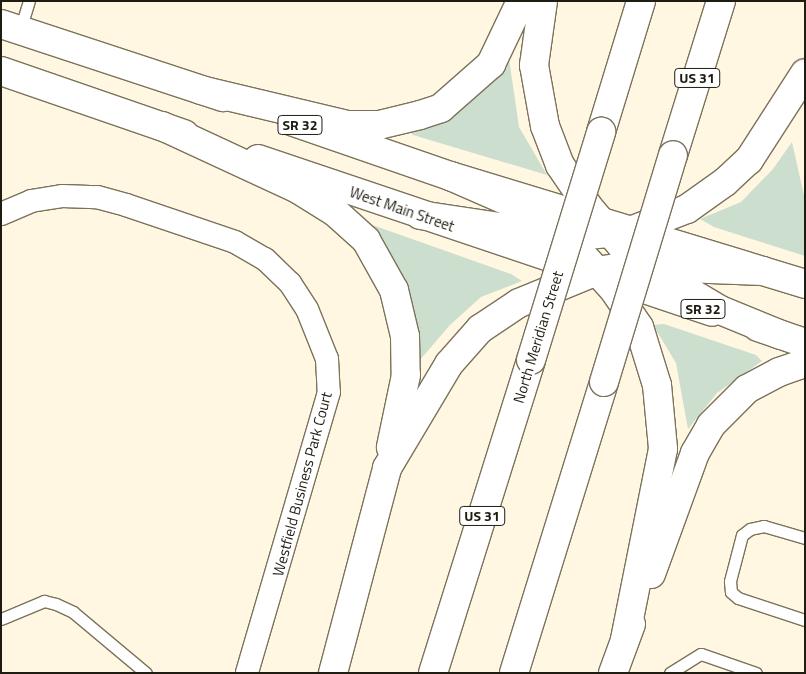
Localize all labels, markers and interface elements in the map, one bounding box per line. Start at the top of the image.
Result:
road number: US 31 [673,66,721,90]
road number: SR 32 [276,114,324,136]
street label: West Main Street [347,183,457,235]
street label: North Meridian Street [509,269,567,405]
road number: SR 32 [679,298,727,320]
street label: Westfield Business Park Court [269,390,335,578]
road number: US 31 [458,504,506,528]

